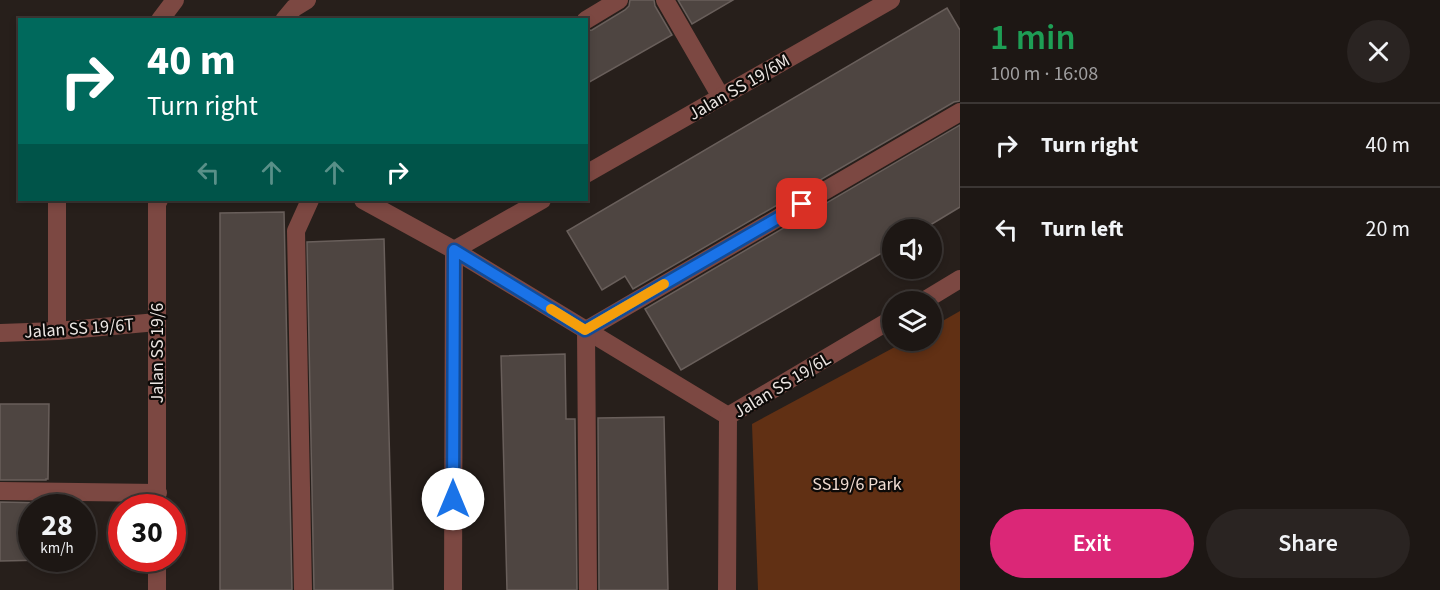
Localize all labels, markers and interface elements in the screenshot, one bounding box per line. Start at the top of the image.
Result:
text: 1 min [990,12,1076,63]
button: close [1347,20,1410,83]
text: 40 m [147,31,236,91]
icon: right [48,42,126,120]
street label: Jalan SS 19/6M [684,48,795,127]
text: 100 m · 16:08 [990,60,1098,88]
text: Turn right [147,87,258,126]
icon: right [990,129,1023,162]
text: Turn right [1041,129,1138,161]
text: 40 m [1365,129,1410,161]
icon: left [192,156,225,189]
icon: ahead [255,156,288,189]
icon: ahead [318,156,351,189]
icon: right [381,156,414,189]
pin [776,178,827,229]
icon: arrive [785,187,818,220]
icon: left [990,213,1023,246]
text: Turn left [1041,213,1123,245]
text: 20 m [1365,213,1410,245]
map controls [882,219,942,351]
button: sound [882,219,942,279]
button: layers [882,291,942,351]
street label: Jalan SS 19/6 [145,303,170,403]
street label: Jalan SS 19/6T [23,312,135,345]
street label: Jalan SS 19/6L [729,346,836,424]
position arrow [421,467,485,531]
park label: SS19/6 Park [812,472,902,497]
speed limit sign: 30 [108,494,186,572]
text: 28 [41,504,73,547]
button: Exit [990,509,1194,578]
button: Share [1206,509,1410,578]
text: km/h [40,538,74,559]

